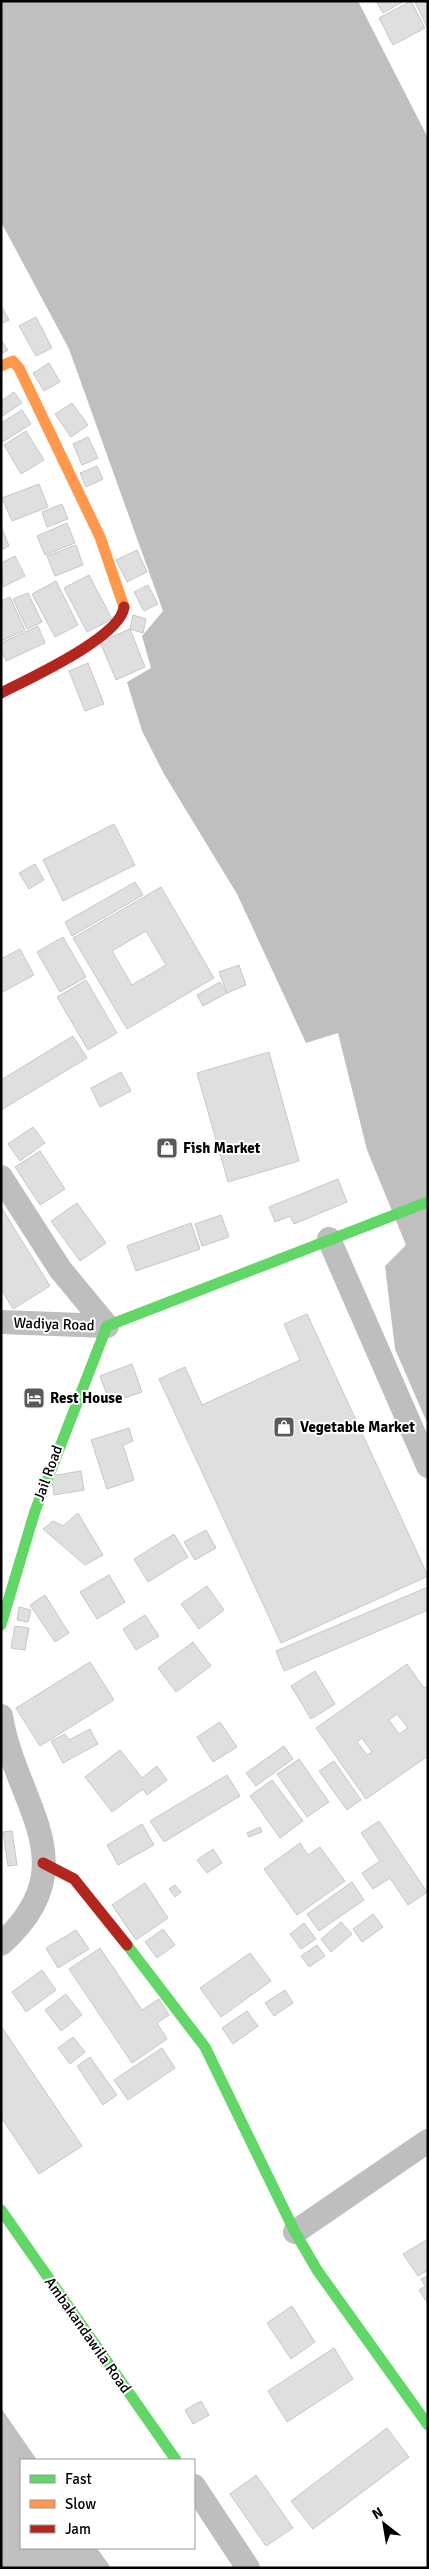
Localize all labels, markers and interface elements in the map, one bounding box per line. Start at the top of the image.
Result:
shop icon: Fish Market [155,1136,179,1160]
place label: Fish Market [183,1139,261,1157]
street label: Wadiya Road [13,1314,95,1334]
hotel icon: Rest House [22,1386,46,1410]
place label: Rest House [50,1389,122,1407]
shop icon: Vegetable Market [272,1415,296,1439]
place label: Vegetable Market [300,1418,415,1436]
street label: Jail Road [30,1443,66,1503]
street label: Ambakandawila Road [41,2273,135,2397]
legend [20,2459,195,2549]
text: Fast [65,2470,92,2488]
text: Slow [65,2495,96,2513]
north arrow [359,2499,409,2549]
text: N [369,2503,386,2523]
text: Jam [65,2520,91,2538]

